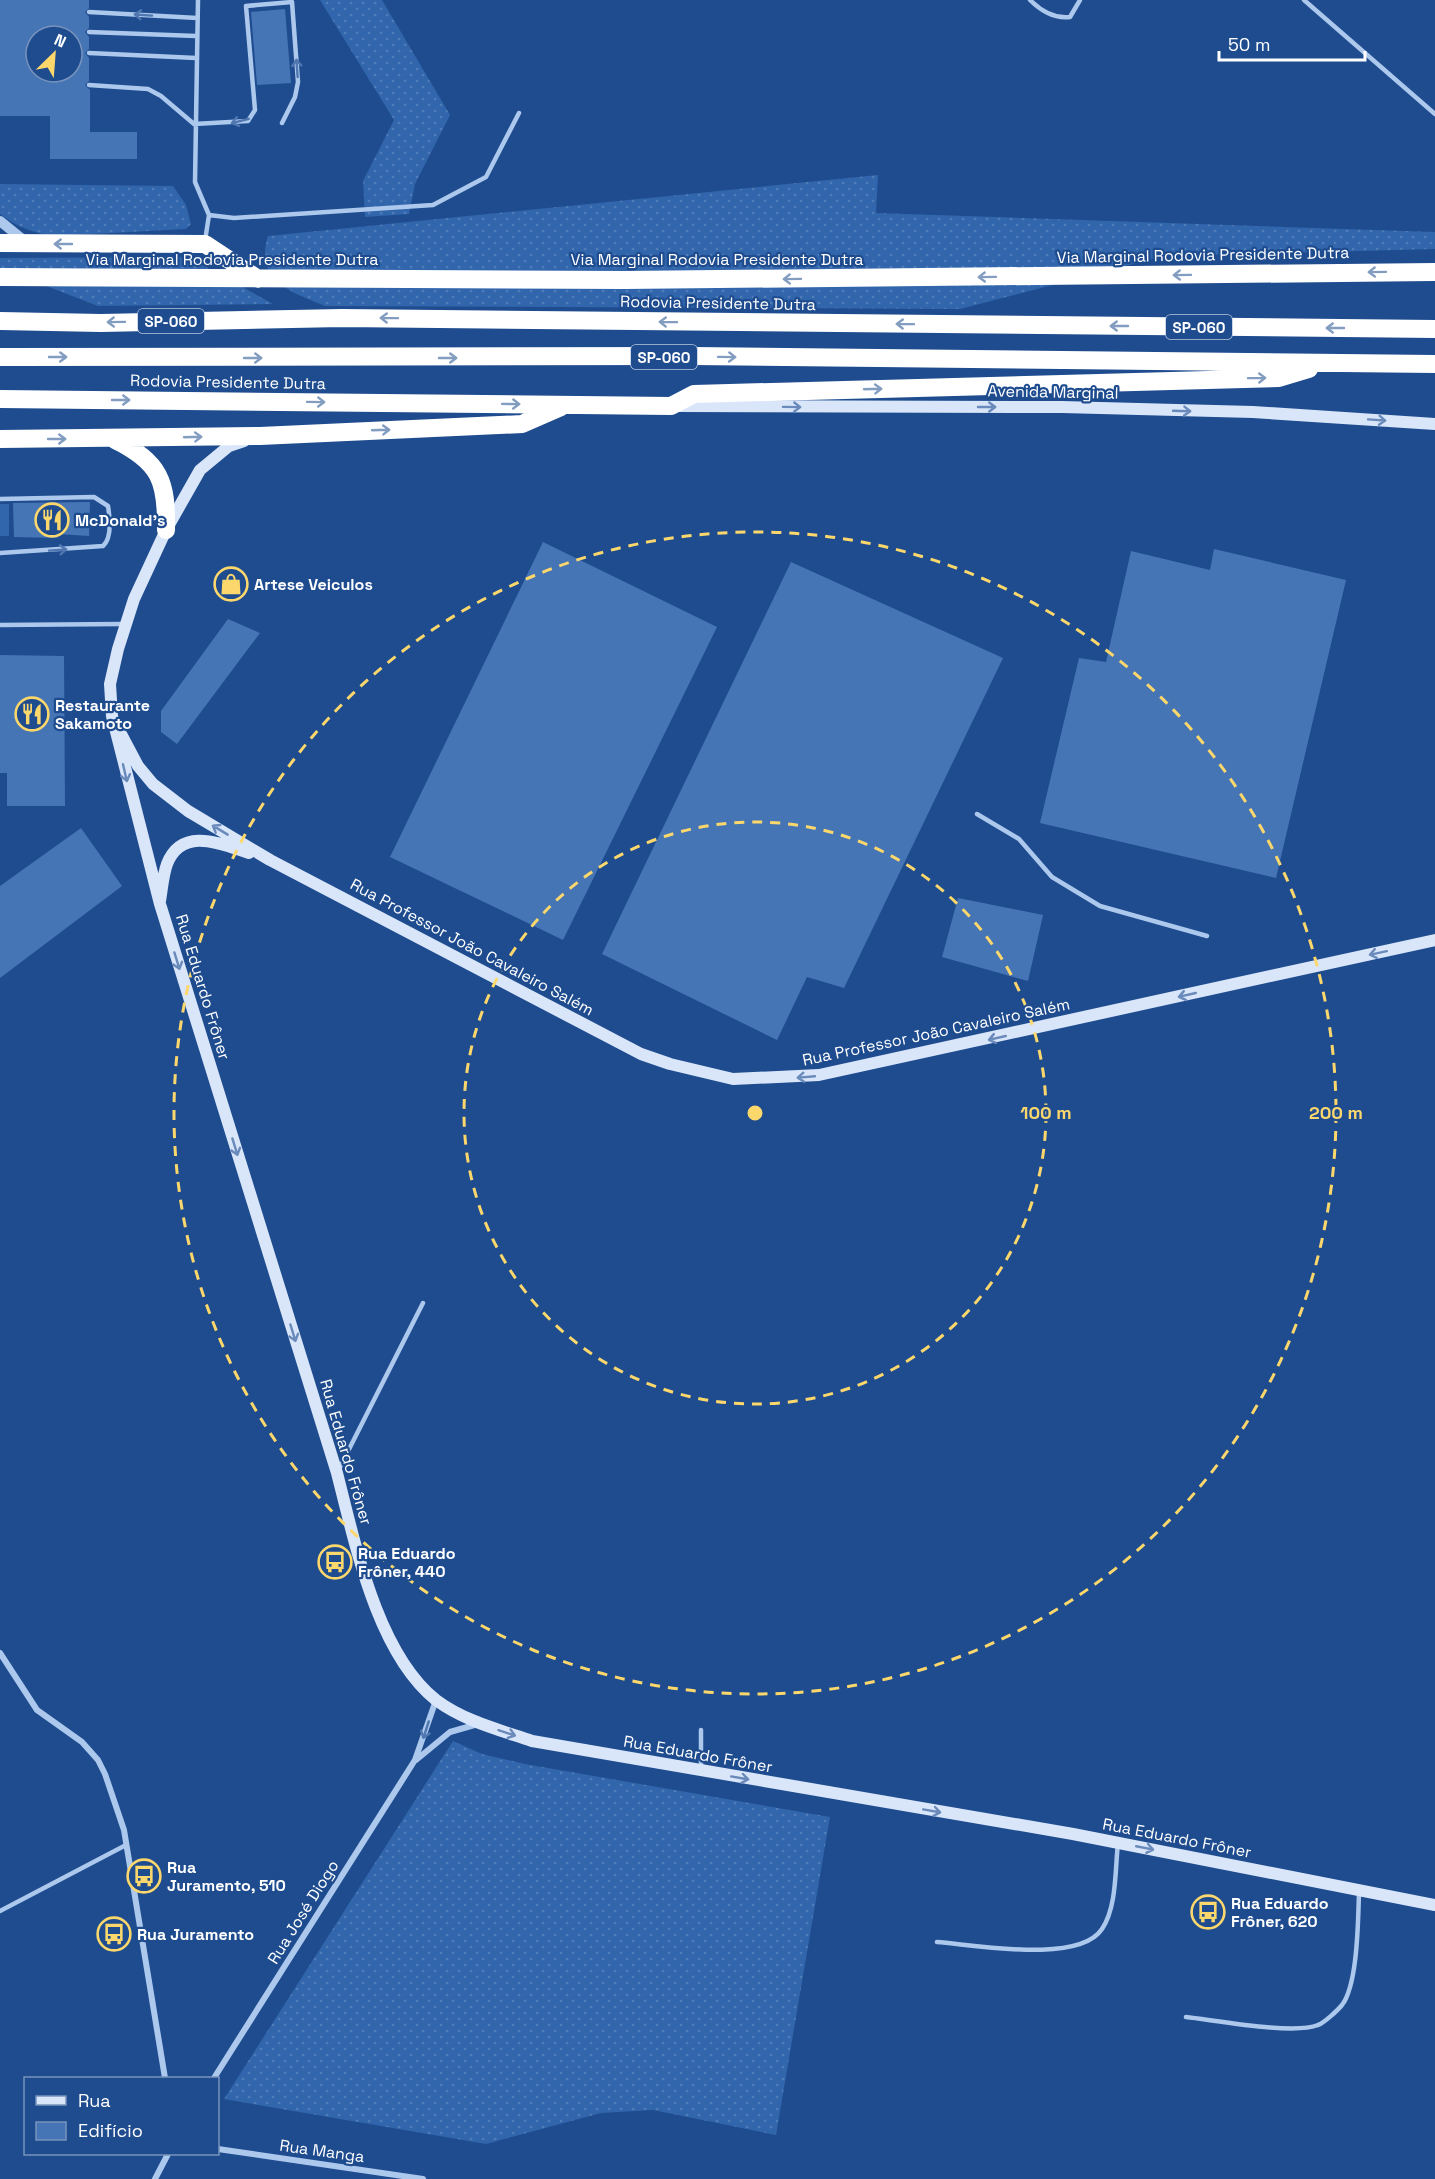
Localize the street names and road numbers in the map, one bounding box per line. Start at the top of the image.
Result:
street label: Via Marginal Rodovia Presidente Dutra [1056,242,1350,268]
street label: Via Marginal Rodovia Presidente Dutra [86,249,378,270]
street label: Via Marginal Rodovia Presidente Dutra [571,249,863,270]
street label: Rodovia Presidente Dutra [620,291,816,315]
road number: SP-060 [138,309,204,333]
road number: SP-060 [1166,315,1232,339]
road number: SP-060 [631,345,697,369]
street label: Rodovia Presidente Dutra [130,370,326,394]
street label: Avenida Marginal [987,380,1119,404]
street label: Rua Professor João Cavaleiro Salém [347,874,597,1020]
street label: Rua Eduardo Frôner [171,912,235,1062]
street label: Rua Professor João Cavaleiro Salém [800,993,1072,1071]
street label: Rua Eduardo Frôner [315,1376,377,1528]
street label: Rua Eduardo Frôner [622,1731,774,1777]
street label: Rua Eduardo Frôner [1101,1813,1253,1863]
street label: Rua José Diogo [263,1856,343,1968]
street label: Rua Manga [278,2135,366,2167]

